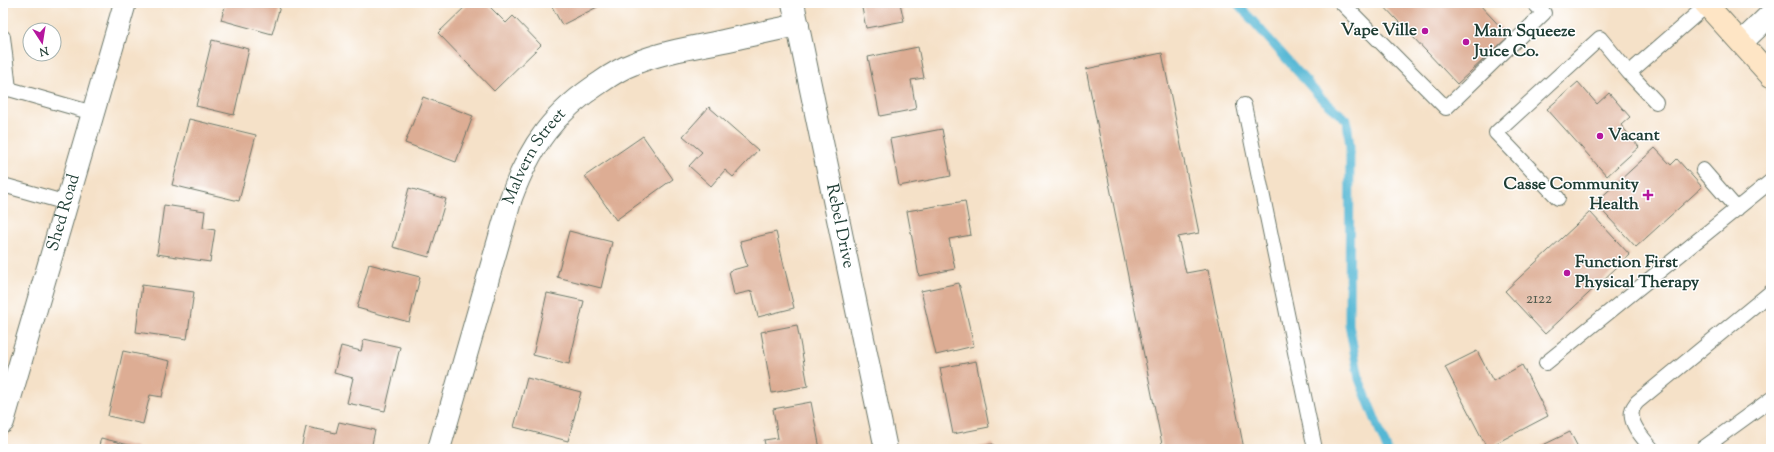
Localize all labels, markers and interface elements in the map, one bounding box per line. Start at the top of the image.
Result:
place label: Vape Ville [1341,19,1417,43]
place label: Main Squeeze Juice Co. [1472,20,1575,64]
north arrow [22,22,62,62]
marker: Vape Ville [1420,26,1430,36]
marker: Main Squeeze Juice Co. [1461,37,1471,47]
text: N [38,42,51,60]
street label: Malvern Street [498,103,572,208]
place label: Vacant [1608,124,1660,148]
marker: Vacant [1595,131,1605,141]
street label: Shed Road [41,171,87,254]
place label: Casse Community Health [1503,173,1640,217]
street label: Rebel Drive [819,182,860,271]
marker: Casse Community Health [1642,189,1654,201]
place label: Function First Physical Therapy [1575,251,1700,295]
marker: Function First Physical Therapy [1562,268,1572,278]
house number: 2122 [1526,289,1552,310]

